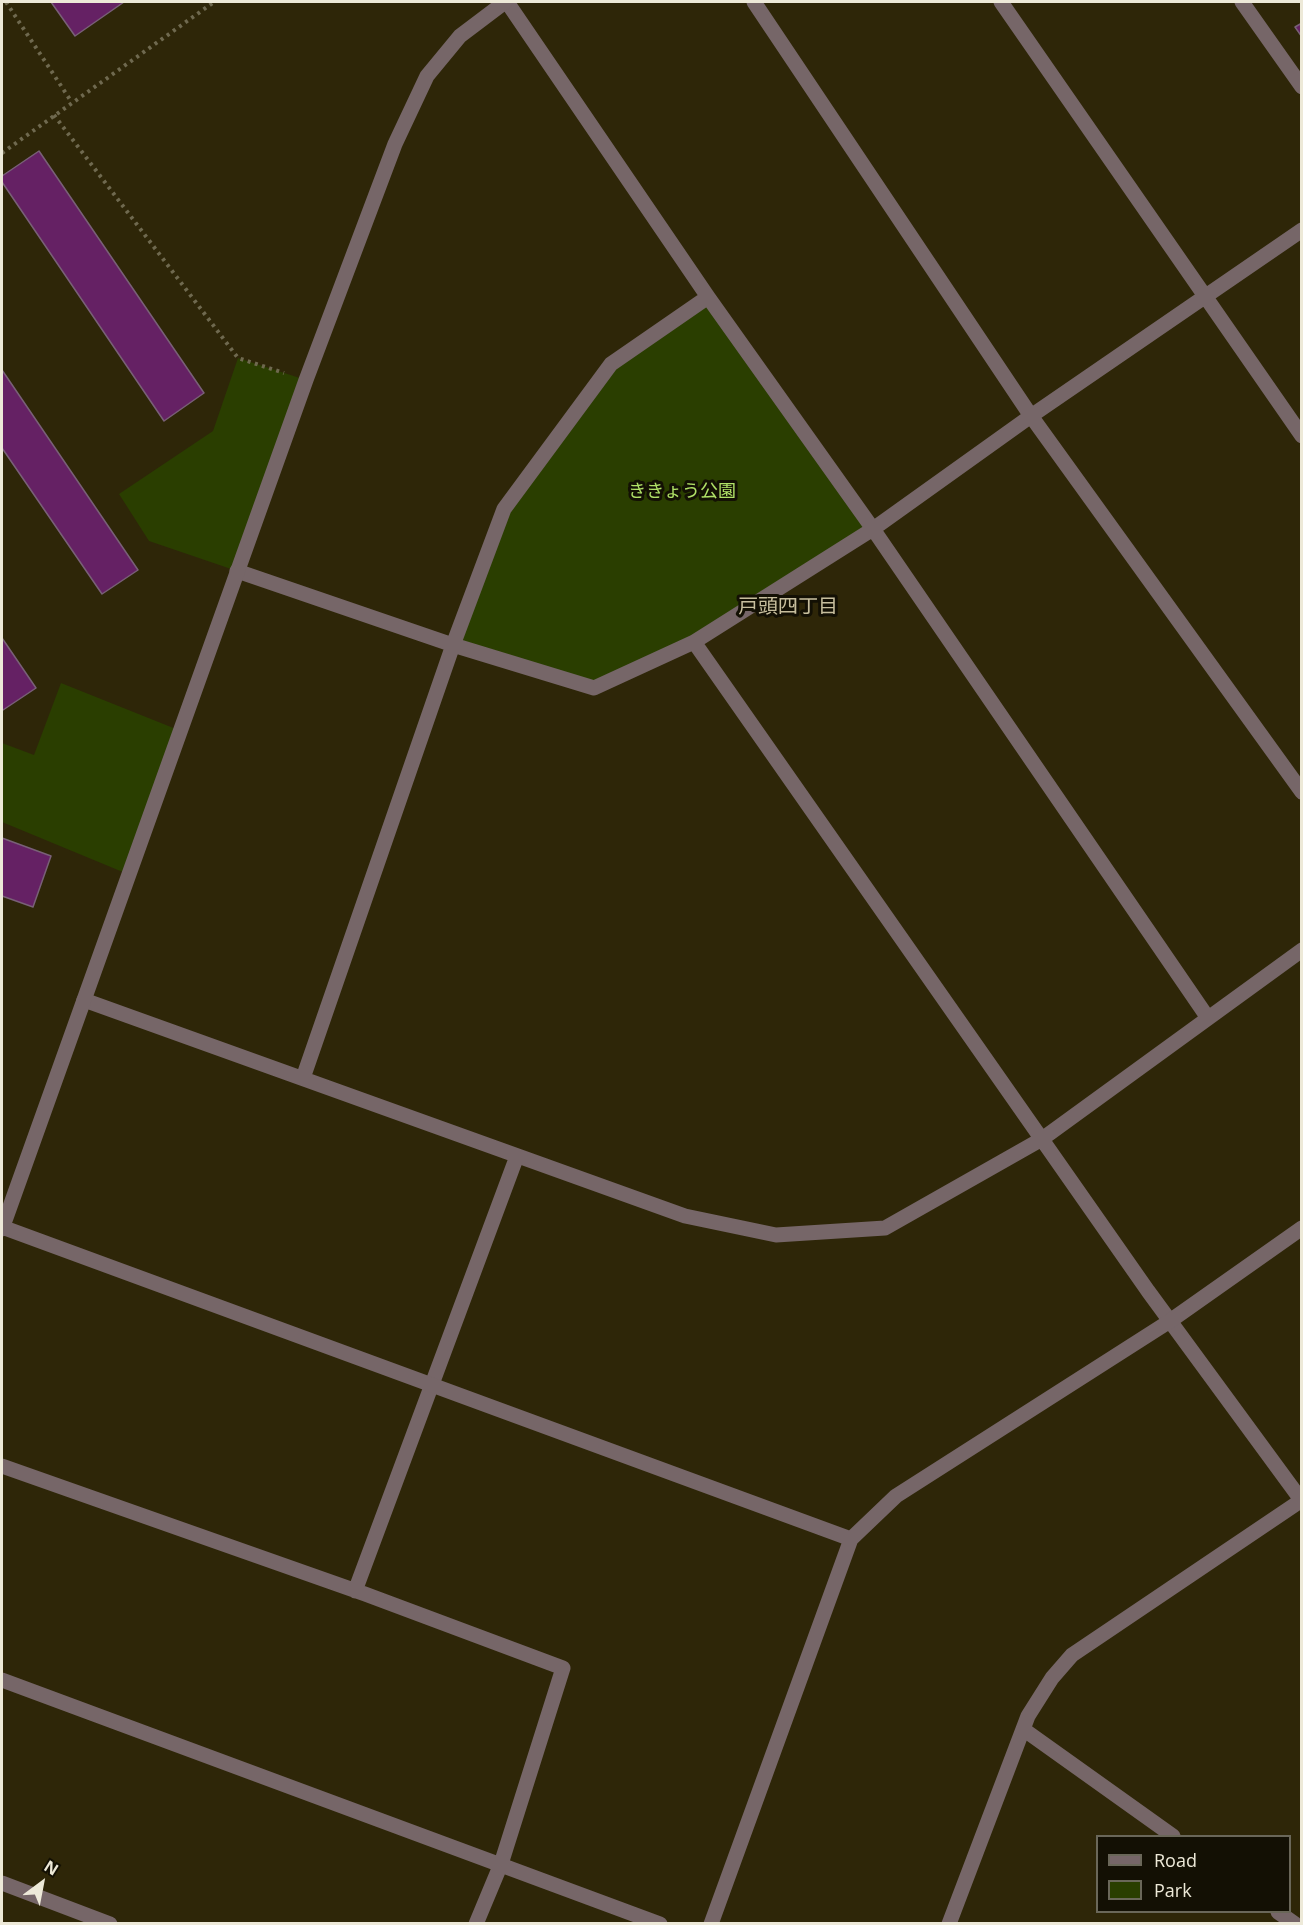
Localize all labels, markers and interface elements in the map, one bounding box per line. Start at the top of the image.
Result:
park label: ききょう公園 [628,481,736,503]
district label: 戸頭四丁目 [738,595,838,619]
legend [1096,1835,1291,1913]
text: Road [1154,1848,1197,1872]
north arrow [12,1853,72,1913]
text: N [40,1855,63,1881]
text: Park [1154,1878,1192,1902]

